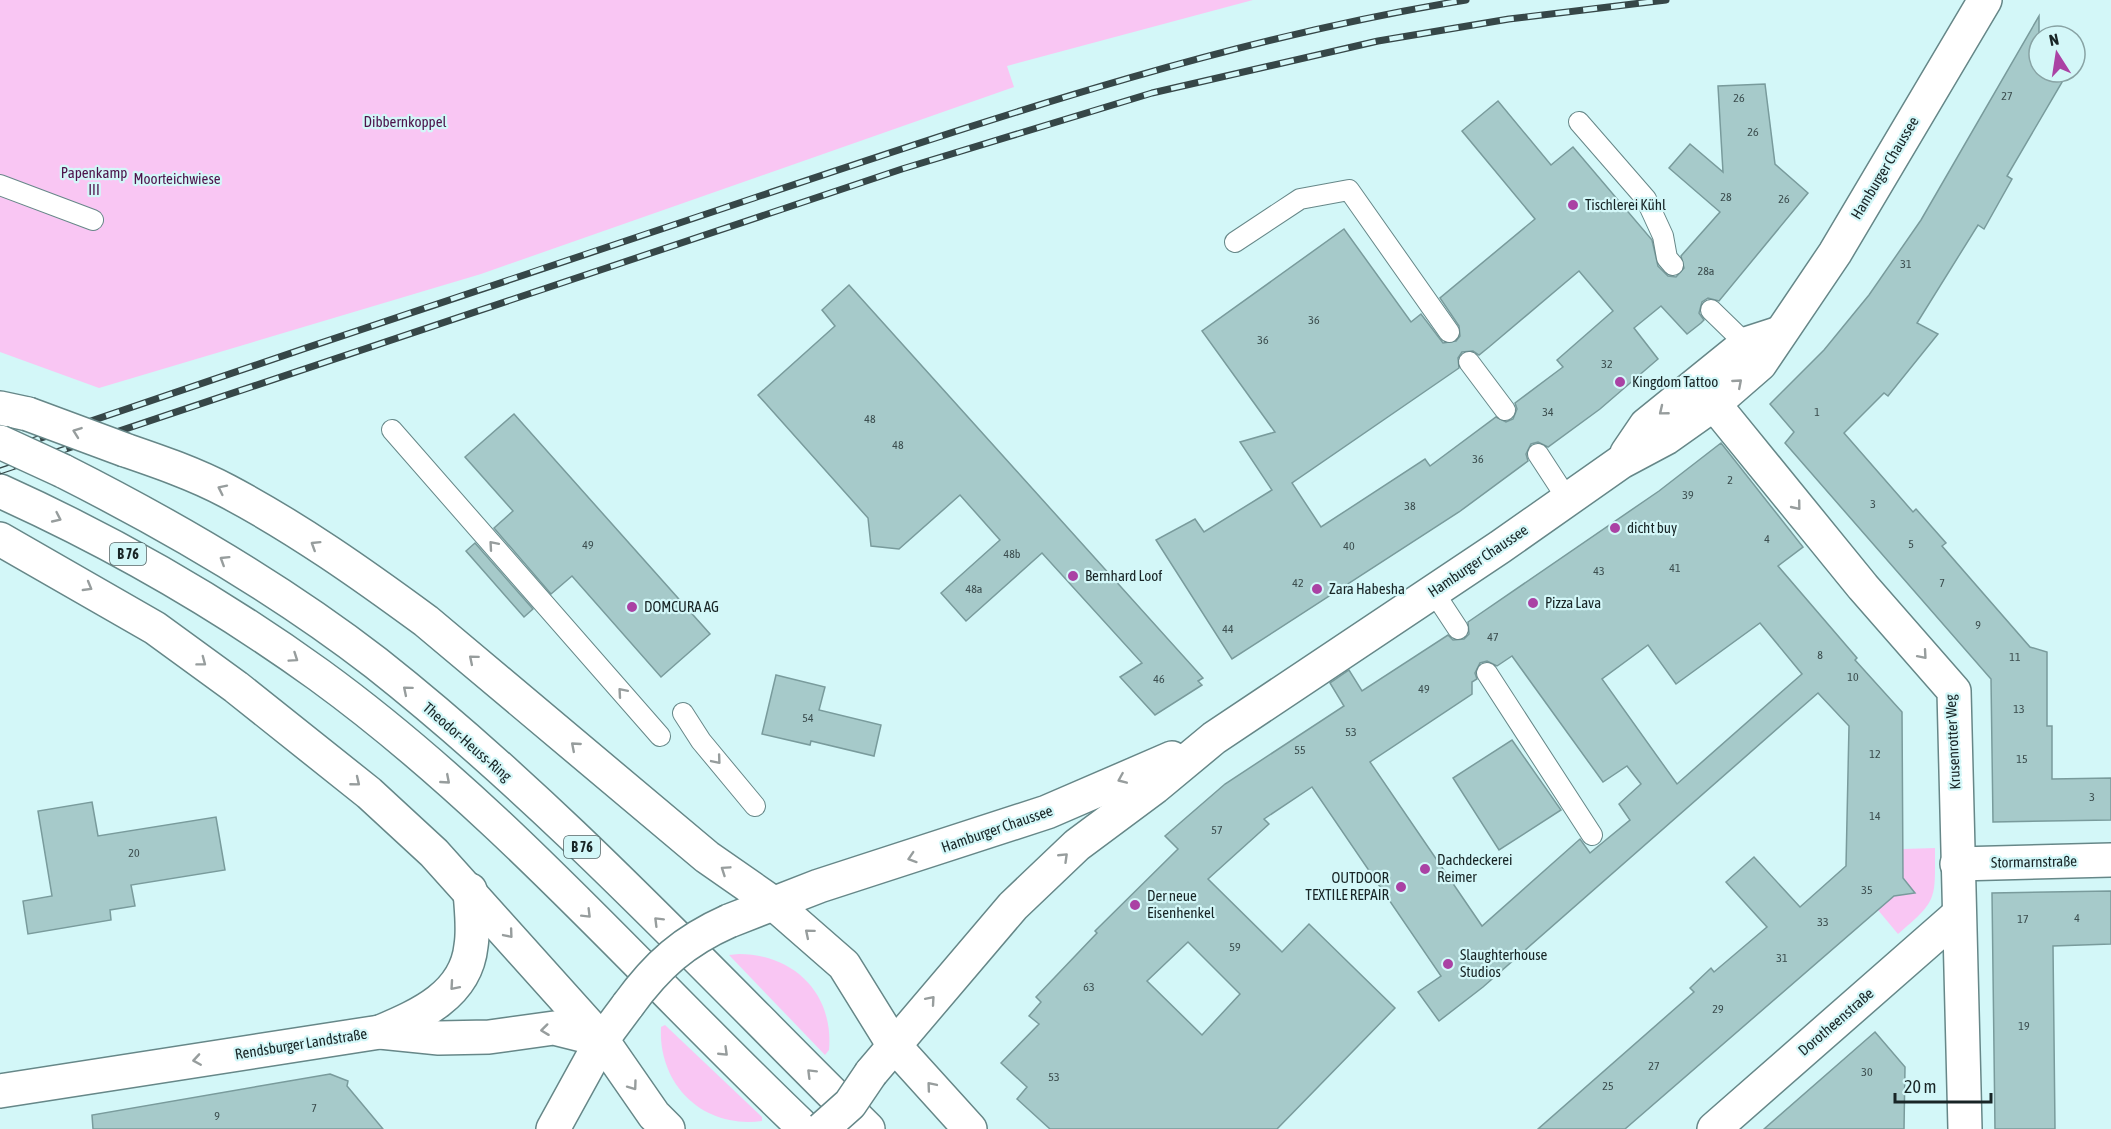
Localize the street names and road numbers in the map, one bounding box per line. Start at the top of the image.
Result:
street label: Hamburger Chaussee [1847,113,1922,222]
street label: Hamburger Chaussee [1425,521,1531,600]
road number: B 76 [110,543,146,565]
street label: Krusenrotter Weg [1941,693,1963,790]
street label: Theodor-Heuss-Ring [420,699,515,785]
street label: Hamburger Chaussee [939,801,1055,856]
road number: B 76 [564,836,600,858]
street label: Stormarnstraße [1991,852,2077,871]
street label: Dorotheenstraße [1795,984,1877,1059]
street label: Rendsburger Landstraße [234,1025,368,1062]

